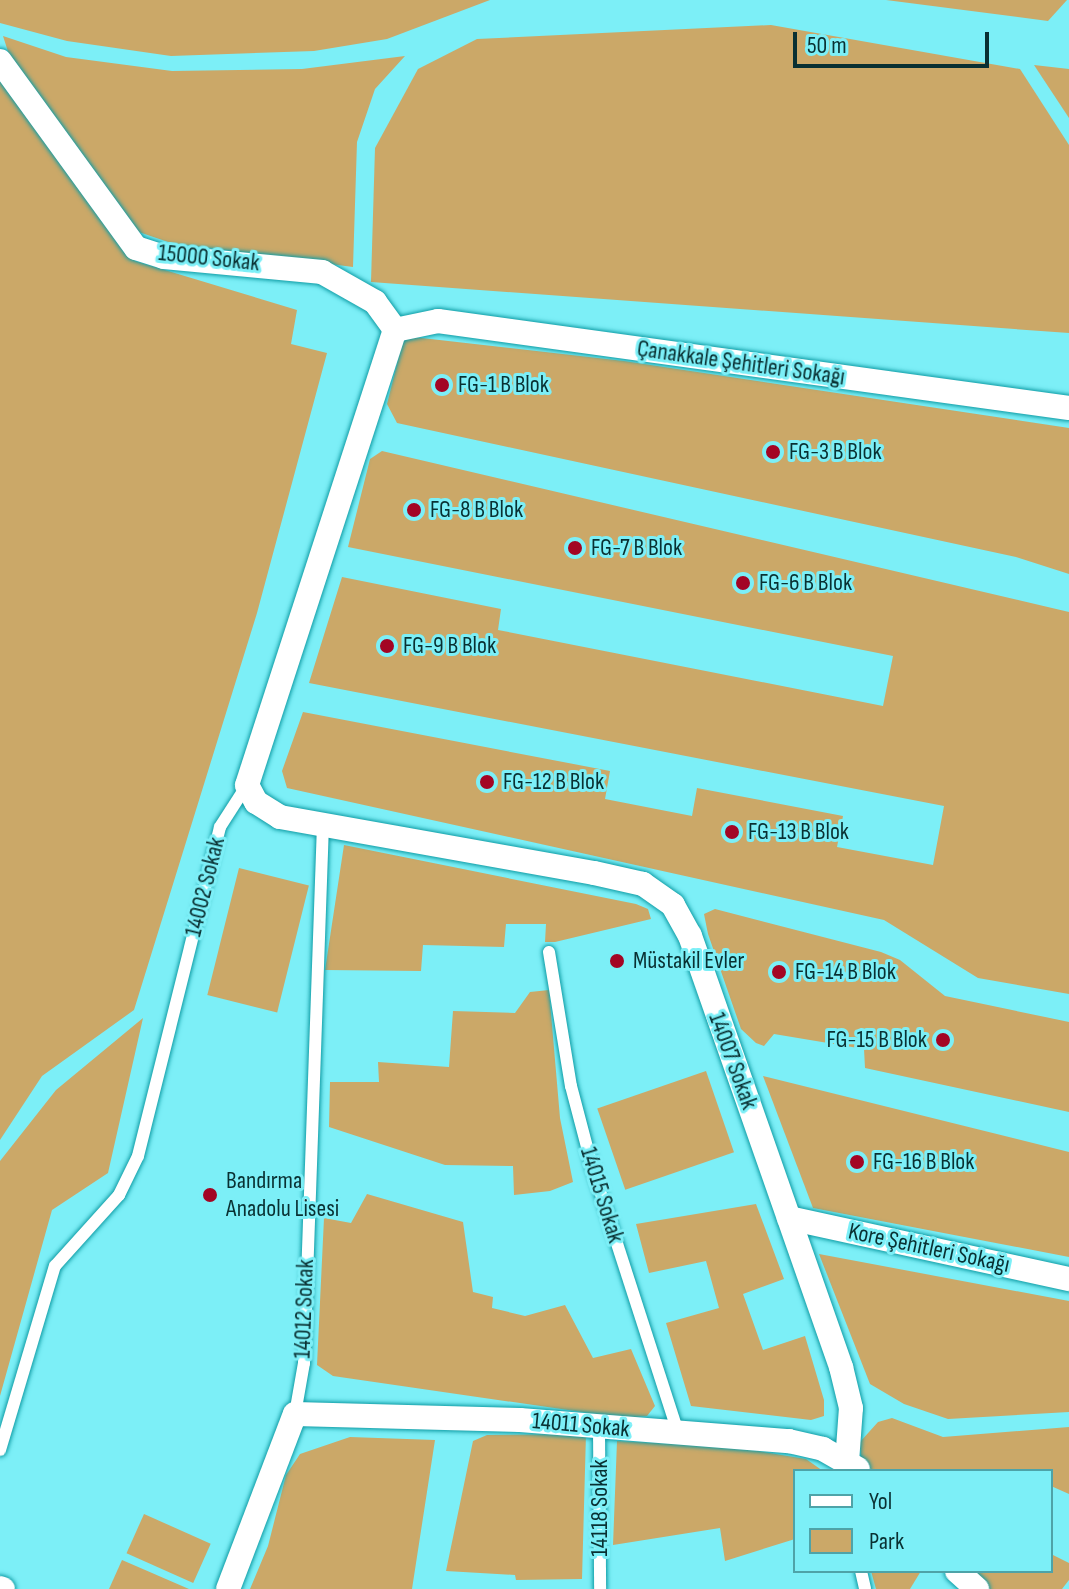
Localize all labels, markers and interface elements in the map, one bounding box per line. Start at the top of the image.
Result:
scale bar [797,16,993,66]
text: 50 m [807,31,847,60]
street label: 15000 Sokak [157,238,261,278]
street label: Çanakkale Şehitleri Sokağı [635,334,847,392]
place label: FG-1 B Blok [458,371,549,399]
marker: FG-1 B Blok [433,376,451,394]
place label: FG-3 B Blok [789,438,882,466]
marker: FG-3 B Blok [764,443,782,461]
place label: FG-8 B Blok [430,496,523,524]
marker: FG-8 B Blok [405,501,423,519]
place label: FG-7 B Blok [591,534,682,562]
marker: FG-7 B Blok [566,539,584,557]
place label: FG-6 B Blok [759,569,852,597]
marker: FG-6 B Blok [734,574,752,592]
place label: FG-9 B Blok [403,632,496,660]
marker: FG-9 B Blok [378,637,396,655]
place label: FG-12 B Blok [503,768,604,796]
marker: FG-12 B Blok [478,773,496,791]
place label: FG-13 B Blok [748,818,849,846]
marker: FG-13 B Blok [723,823,741,841]
street label: 14002 Sokak [179,834,231,940]
place label: Müstakil Evler [633,947,744,975]
marker: Müstakil Evler [608,952,626,970]
place label: FG-14 B Blok [795,958,896,986]
marker: FG-14 B Blok [770,963,788,981]
street label: 14007 Sokak [702,1009,764,1113]
place label: FG-15 B Blok [826,1026,927,1054]
marker: FG-15 B Blok [934,1031,952,1049]
street label: 14015 Sokak [574,1144,630,1246]
place label: FG-16 B Blok [873,1148,974,1176]
marker: FG-16 B Blok [848,1153,866,1171]
place label: Bandırma Anadolu Lisesi [226,1167,339,1223]
marker: Bandırma Anadolu Lisesi [201,1186,219,1204]
street label: Kore Şehitleri Sokağı [846,1217,1012,1279]
street label: 14012 Sokak [288,1259,320,1359]
street label: 14011 Sokak [531,1406,631,1444]
street label: 14118 Sokak [586,1459,614,1557]
legend [793,1469,1053,1573]
text: Yol [869,1487,892,1516]
text: Park [869,1527,904,1556]

